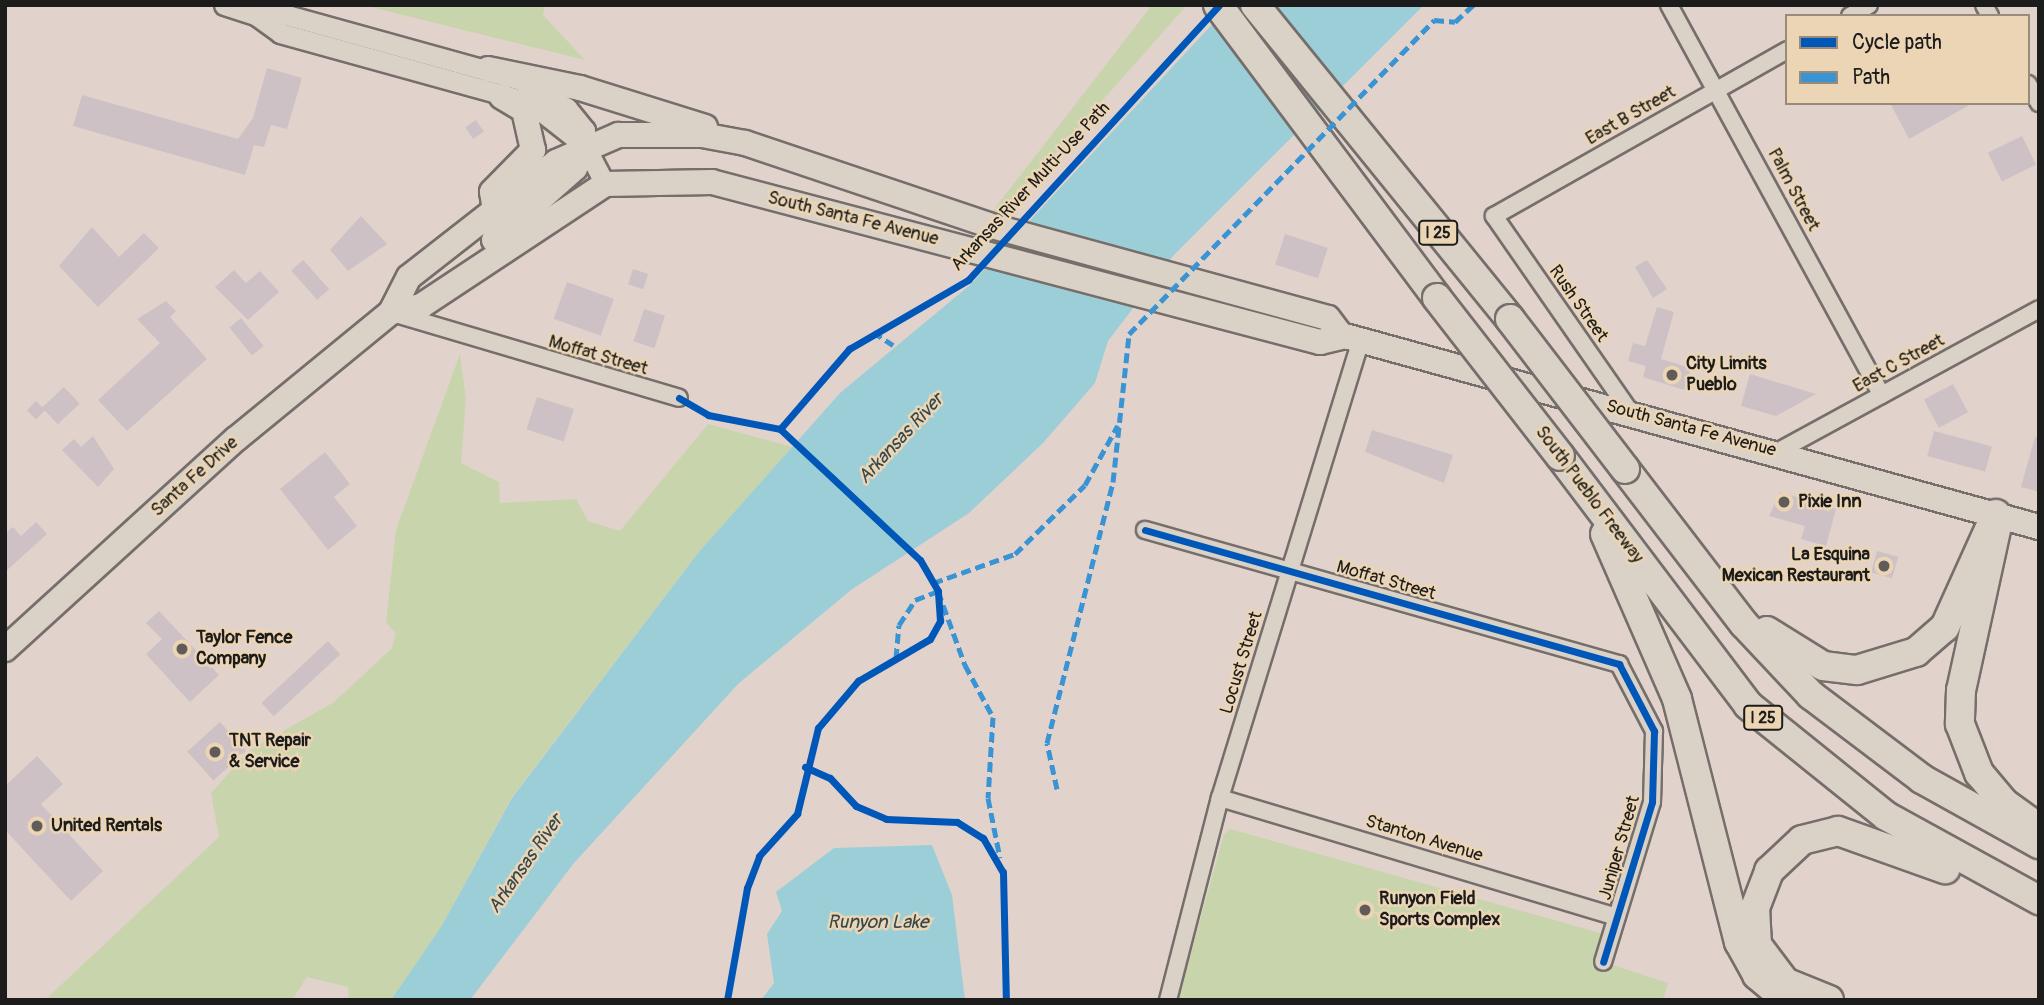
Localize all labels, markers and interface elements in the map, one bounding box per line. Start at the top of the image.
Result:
legend [1785,14,2030,105]
text: Cycle path [1852,29,1942,56]
text: Path [1852,64,1890,91]
street label: East B Street [1582,82,1680,150]
street label: Arkansas River Multi-Use Path [947,98,1115,276]
street label: Palm Street [1762,145,1824,235]
street label: South Santa Fe Avenue [765,187,941,251]
road number: I 25 [1417,220,1459,246]
street label: Rush Street [1544,261,1612,347]
street label: East C Street [1850,330,1948,398]
street label: Moffat Street [546,332,650,380]
place label: City Limits Pueblo [1686,354,1767,396]
marker: City Limits Pueblo [1664,367,1680,383]
water label: Arkansas River [853,389,949,489]
street label: South Santa Fe Avenue [1604,396,1778,462]
street label: South Pueblo Freeway [1530,422,1648,568]
street label: Santa Fe Drive [147,432,243,522]
place label: Pixie Inn [1798,491,1862,513]
marker: Pixie Inn [1776,494,1792,510]
place label: La Esquina Mexican Restaurant [1722,545,1870,588]
street label: Moffat Street [1334,557,1438,605]
marker: La Esquina Mexican Restaurant [1876,558,1892,574]
street label: Locust Street [1216,609,1268,717]
place label: Taylor Fence Company [196,628,292,670]
marker: Taylor Fence Company [174,641,190,657]
road number: I 25 [1742,706,1784,730]
place label: TNT Repair & Service [229,731,311,774]
marker: TNT Repair & Service [207,744,223,760]
street label: Juniper Street [1595,793,1645,903]
water label: Arkansas River [484,810,568,918]
street label: Stanton Avenue [1363,811,1485,867]
place label: United Rentals [51,815,162,837]
marker: United Rentals [29,818,45,834]
place label: Runyon Field Sports Complex [1379,889,1500,932]
marker: Runyon Field Sports Complex [1357,902,1373,918]
water label: Runyon Lake [828,912,928,934]

